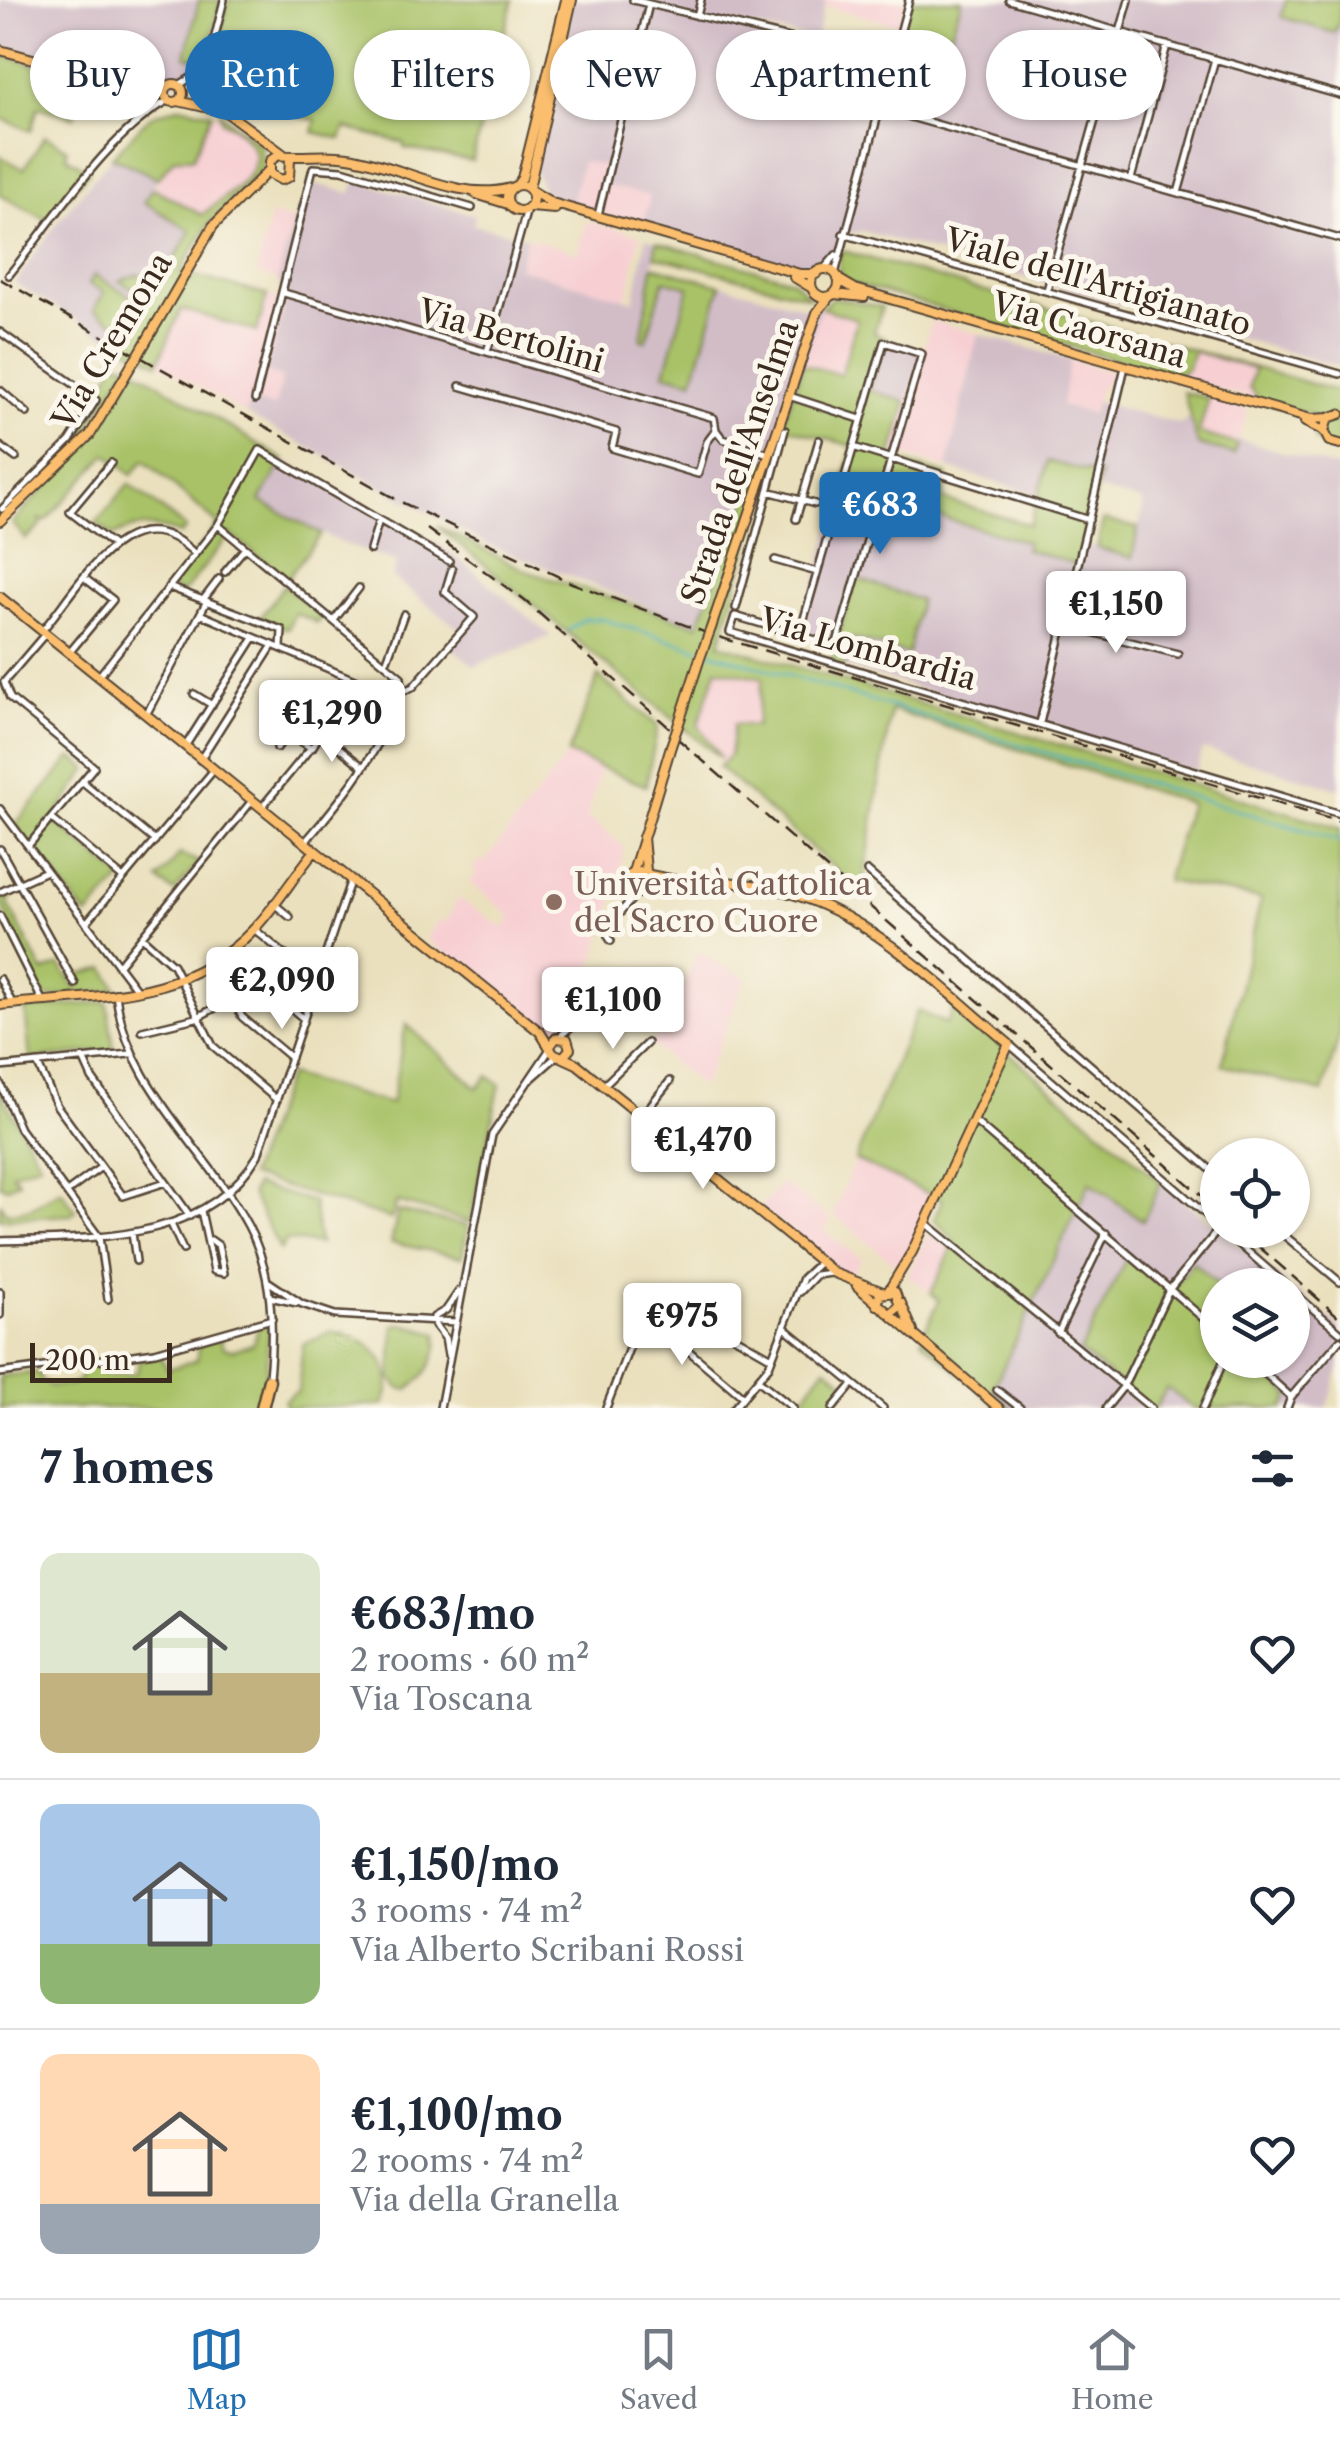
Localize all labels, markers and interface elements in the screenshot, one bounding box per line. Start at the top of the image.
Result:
chip: Buy [30,30,165,120]
chip: Rent [185,30,334,120]
chip: Filters [354,30,530,120]
chip: New [550,30,696,120]
chip: Apartment [716,30,966,120]
chip: House [986,30,1163,120]
street label: Viale dell'Artigianato [940,219,1256,344]
street label: Via Cremona [43,245,180,437]
street label: Via Caorsana [987,283,1191,376]
street label: Via Bertolini [413,290,609,381]
street label: Strada dell'Anselma [673,314,807,609]
pin: €683 [821,472,939,557]
text: €683 [841,485,919,524]
pin: €1,150 [1035,571,1197,656]
text: €1,150 [1068,584,1164,623]
street label: Via Lombardia [754,599,981,698]
pin: €1,290 [251,680,413,765]
text: €1,290 [281,693,383,732]
place label: Università Cattolica del Sacro Cuore [574,864,872,940]
marker: Università Cattolica del Sacro Cuore [543,891,565,913]
pin: €2,090 [201,947,363,1032]
text: €2,090 [228,960,336,999]
pin: €1,100 [532,967,694,1052]
text: €1,100 [564,980,662,1019]
pin: €1,470 [622,1107,784,1192]
text: €1,470 [653,1120,753,1159]
map controls [1200,1138,1310,1378]
button: locate [1200,1138,1310,1248]
button: layers [1200,1268,1310,1378]
pin: €975 [623,1283,741,1368]
text: €975 [645,1296,719,1335]
scale bar [30,1338,172,1382]
text: 200 m [45,1343,130,1377]
icon: filters [1245,1441,1300,1496]
text: 7 homes [40,1442,214,1494]
text: €683/mo [350,1588,535,1640]
icon: home [120,1593,240,1713]
icon: heart [1245,1626,1300,1681]
text: 2 rooms · 60 m² [350,1640,589,1679]
text: Via Toscana [350,1679,532,1718]
text: €1,150/mo [350,1839,560,1891]
icon: home [120,1844,240,1964]
icon: heart [1245,1877,1300,1932]
text: 3 rooms · 74 m² [350,1891,583,1930]
text: Via Alberto Scribani Rossi [350,1930,744,1969]
text: €1,100/mo [350,2089,563,2141]
icon: home [120,2094,240,2214]
icon: heart [1245,2127,1300,2182]
text: 2 rooms · 74 m² [350,2141,584,2180]
text: Via della Granella [350,2180,619,2219]
tab: Map [187,2322,247,2416]
tab: Saved [620,2322,698,2416]
tab: Home [1071,2322,1153,2416]

